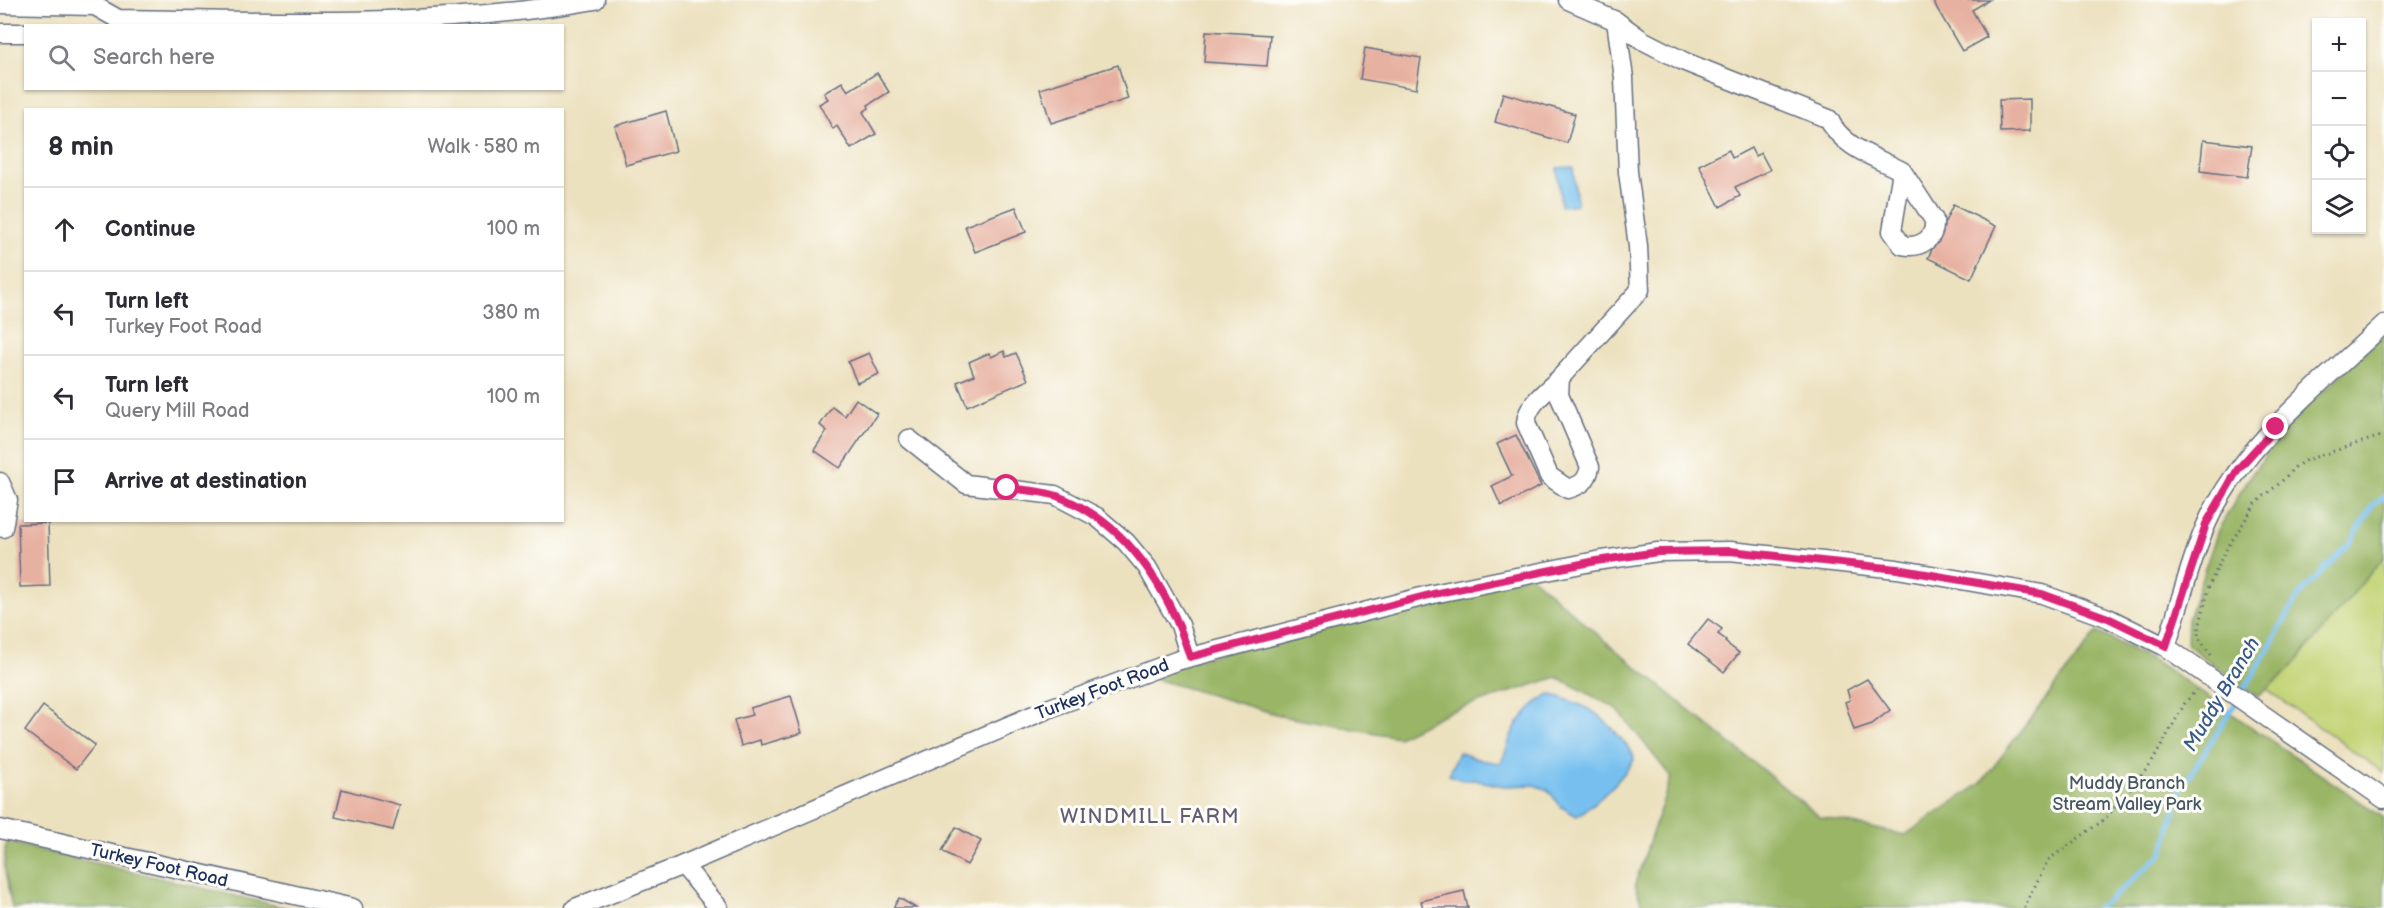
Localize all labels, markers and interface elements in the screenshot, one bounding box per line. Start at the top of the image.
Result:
map controls [2312,18,2366,234]
button: + [2312,18,2366,72]
search box [24,24,564,90]
icon: search [45,41,78,74]
text: Search here [93,44,215,71]
button: − [2312,72,2366,126]
button: locate [2312,126,2366,180]
text: 8 min [48,132,114,163]
text: Walk · 580 m [427,135,540,159]
button: layers [2312,180,2366,234]
icon: ahead [48,213,81,246]
text: Continue [105,216,195,243]
text: 100 m [487,217,540,241]
text: Turn left [105,288,189,315]
icon: left [48,297,81,330]
text: 380 m [482,301,540,325]
text: Turkey Foot Road [105,315,262,339]
text: Turn left [105,372,189,399]
icon: left [48,381,81,414]
text: 100 m [487,385,540,409]
text: Query Mill Road [105,399,250,423]
route end [2262,413,2288,439]
icon: arrive [48,465,81,498]
text: Arrive at destination [105,468,307,495]
route start [993,474,1019,500]
water label: Muddy Branch [2178,633,2265,756]
street label: Turkey Foot Road [1033,654,1172,725]
park label: Muddy Branch Stream Valley Park [2053,773,2202,815]
district label: WINDMILL FARM [1060,805,1240,829]
street label: Turkey Foot Road [88,839,230,892]

